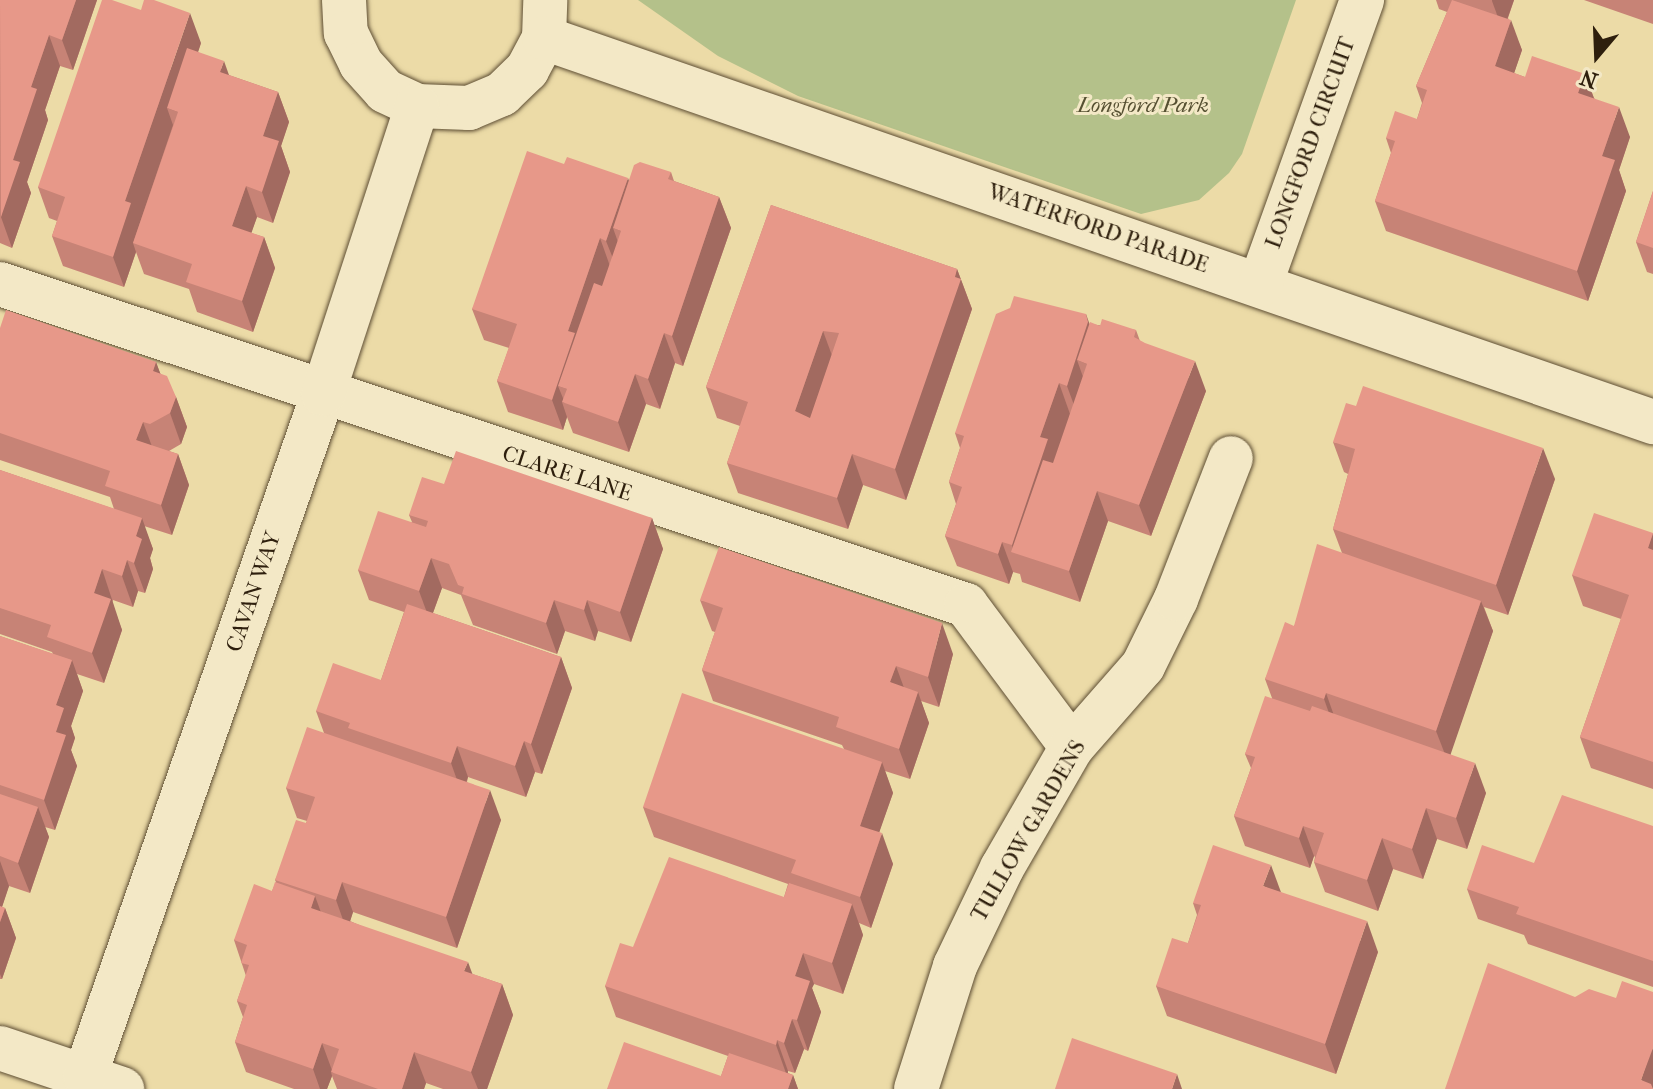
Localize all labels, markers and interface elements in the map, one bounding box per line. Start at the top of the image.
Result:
north arrow [1557,16,1637,96]
street label: LONGFORD CIRCUIT [1260,34,1362,252]
text: N [1577,64,1601,94]
park label: Longford Park [1077,93,1209,119]
street label: WATERFORD PARADE [984,179,1212,279]
street label: CLARE LANE [499,441,635,507]
street label: CAVAN WAY [221,529,287,655]
street label: TULLOW GARDENS [966,736,1092,926]

